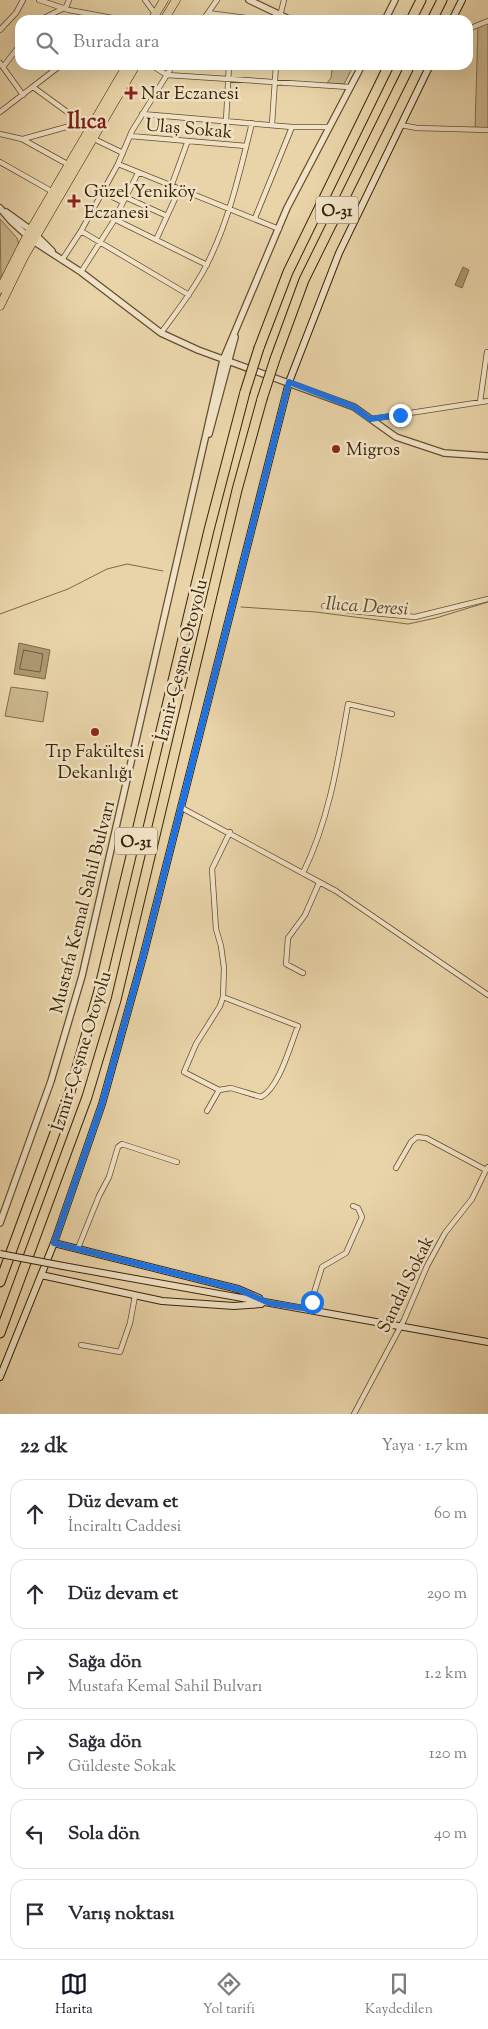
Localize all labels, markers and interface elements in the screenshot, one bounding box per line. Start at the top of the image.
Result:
search box [15,15,473,70]
icon: search [33,29,61,57]
text: Burada ara [73,29,159,56]
place label: Nar Eczanesi [141,82,239,108]
marker: Nar Eczanesi [125,87,137,99]
district label: Ilıca [67,107,108,139]
street label: Ulaş Sokak [144,113,234,147]
place label: Güzel Yeniköy Eczanesi [84,180,196,227]
marker: Güzel Yeniköy Eczanesi [68,195,80,207]
road number: O-31 [316,196,358,224]
route end [389,404,412,427]
place label: Migros [346,438,400,464]
marker: Migros [330,443,342,455]
street label: İzmir-Çeşme Otoyolu [150,577,216,744]
water label: Ilıca Deresi [325,591,409,624]
marker: Tıp Fakültesi Dekanlığı [89,726,101,738]
place label: Tıp Fakültesi Dekanlığı [45,740,145,787]
street label: Mustafa Kemal Sahil Bulvarı [45,798,123,1017]
road number: O-31 [115,828,157,854]
street label: İzmir-Çeşme Otoyolu [46,968,120,1135]
street label: Sandal Sokak [372,1232,442,1338]
route start [301,1291,324,1314]
text: 22 dk [20,1432,68,1462]
text: Yaya · 1.7 km [382,1435,468,1458]
text: Düz devam et [68,1489,178,1516]
icon: ahead [21,1500,49,1528]
text: 60 m [434,1503,467,1526]
text: İnciraltı Caddesi [68,1516,181,1539]
icon: ahead [21,1580,49,1608]
text: Düz devam et [68,1581,178,1608]
text: 290 m [427,1583,467,1606]
text: Sağa dön [68,1649,142,1676]
icon: right [21,1660,49,1688]
text: 1.2 km [425,1663,467,1686]
text: Mustafa Kemal Sahil Bulvarı [68,1676,262,1699]
text: Sağa dön [68,1729,142,1756]
icon: right [21,1740,49,1768]
text: 120 m [429,1743,467,1766]
text: Güldeste Sokak [68,1756,177,1779]
icon: left [21,1820,49,1848]
text: Sola dön [68,1821,140,1848]
text: 40 m [434,1823,467,1846]
icon: arrive [21,1900,49,1928]
text: Varış noktası [68,1901,174,1928]
tab: Harita [55,1970,93,2020]
tab: Yol tarifi [203,1970,255,2020]
tab: Kaydedilen [365,1970,433,2020]

